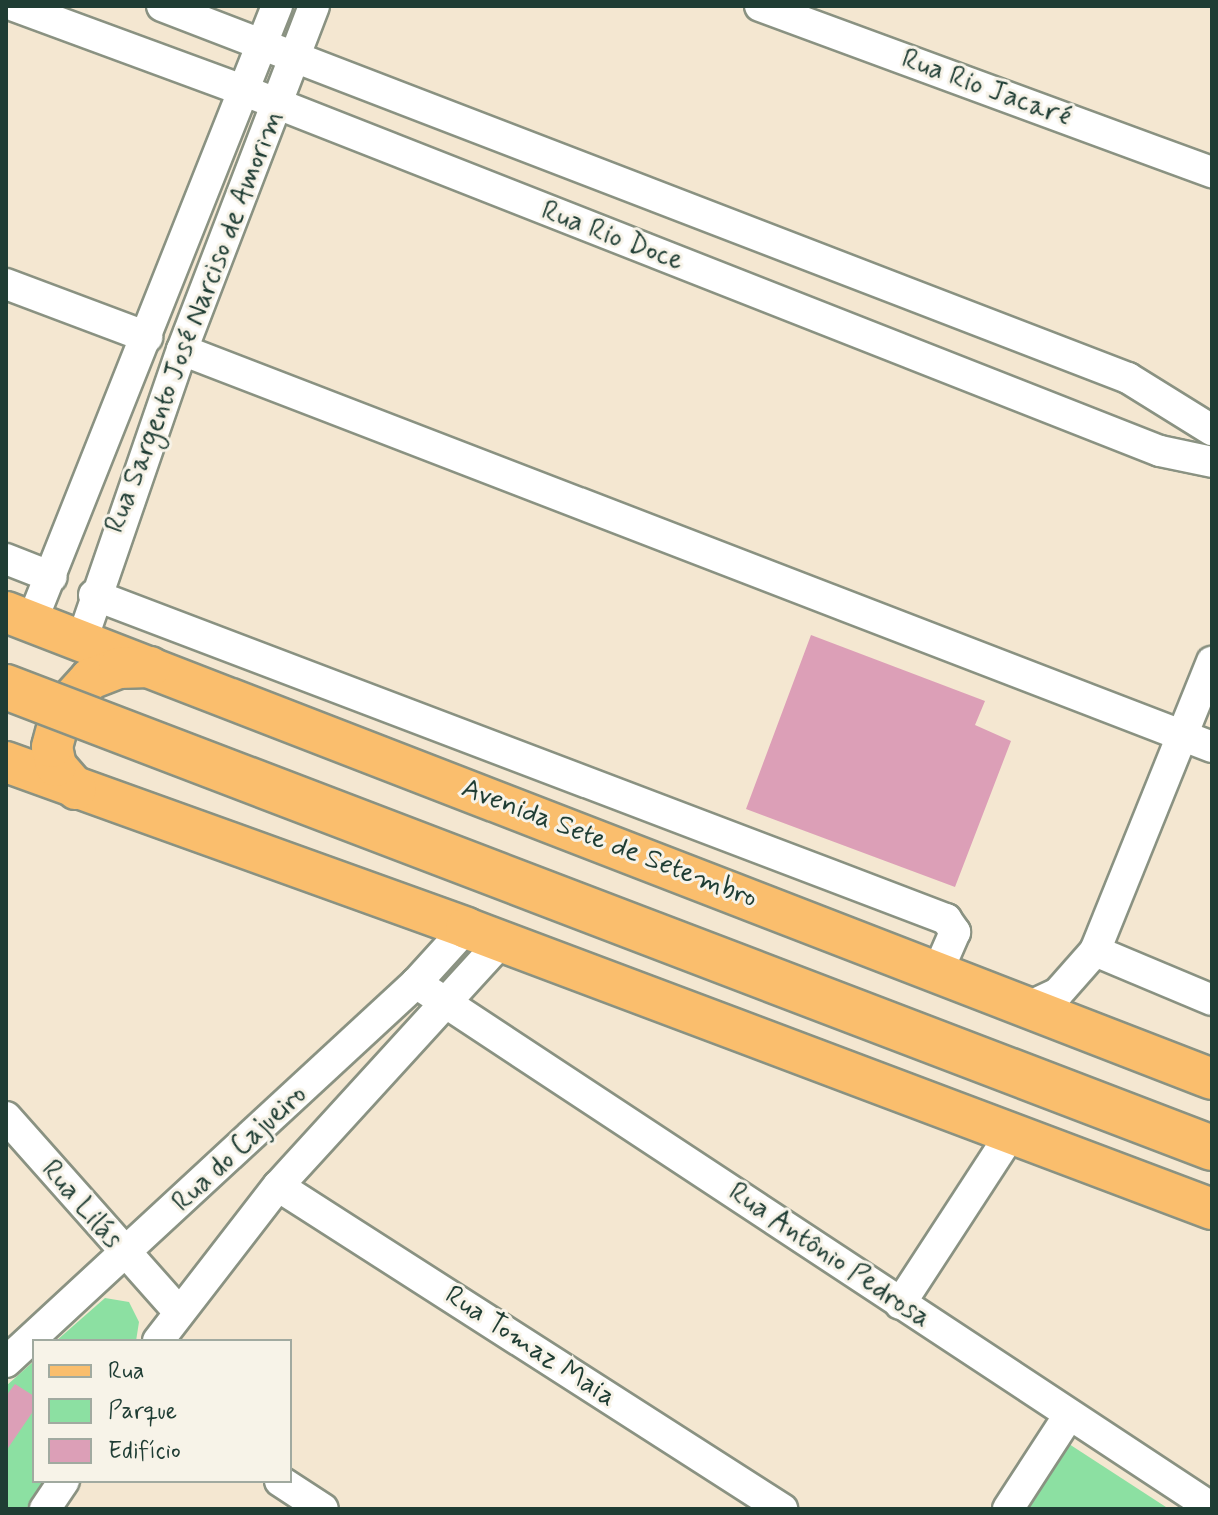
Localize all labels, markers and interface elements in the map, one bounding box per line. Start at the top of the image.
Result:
street label: Rua Rio Jacaré [898,43,1074,135]
street label: Rua Sargento José Narciso de Amorim [99,108,291,536]
street label: Rua Rio Doce [537,195,687,279]
street label: Avenida Sete de Setembro [457,772,761,916]
street label: Rua do Cajueiro [163,1076,317,1222]
street label: Rua Lilás [33,1154,129,1256]
street label: Rua Antônio Pedrosa [722,1176,936,1336]
street label: Rua Tomaz Maia [437,1278,623,1416]
legend [32,1339,292,1483]
text: Rua [108,1356,145,1387]
text: Parque [108,1396,177,1427]
text: Edifício [108,1436,181,1467]

